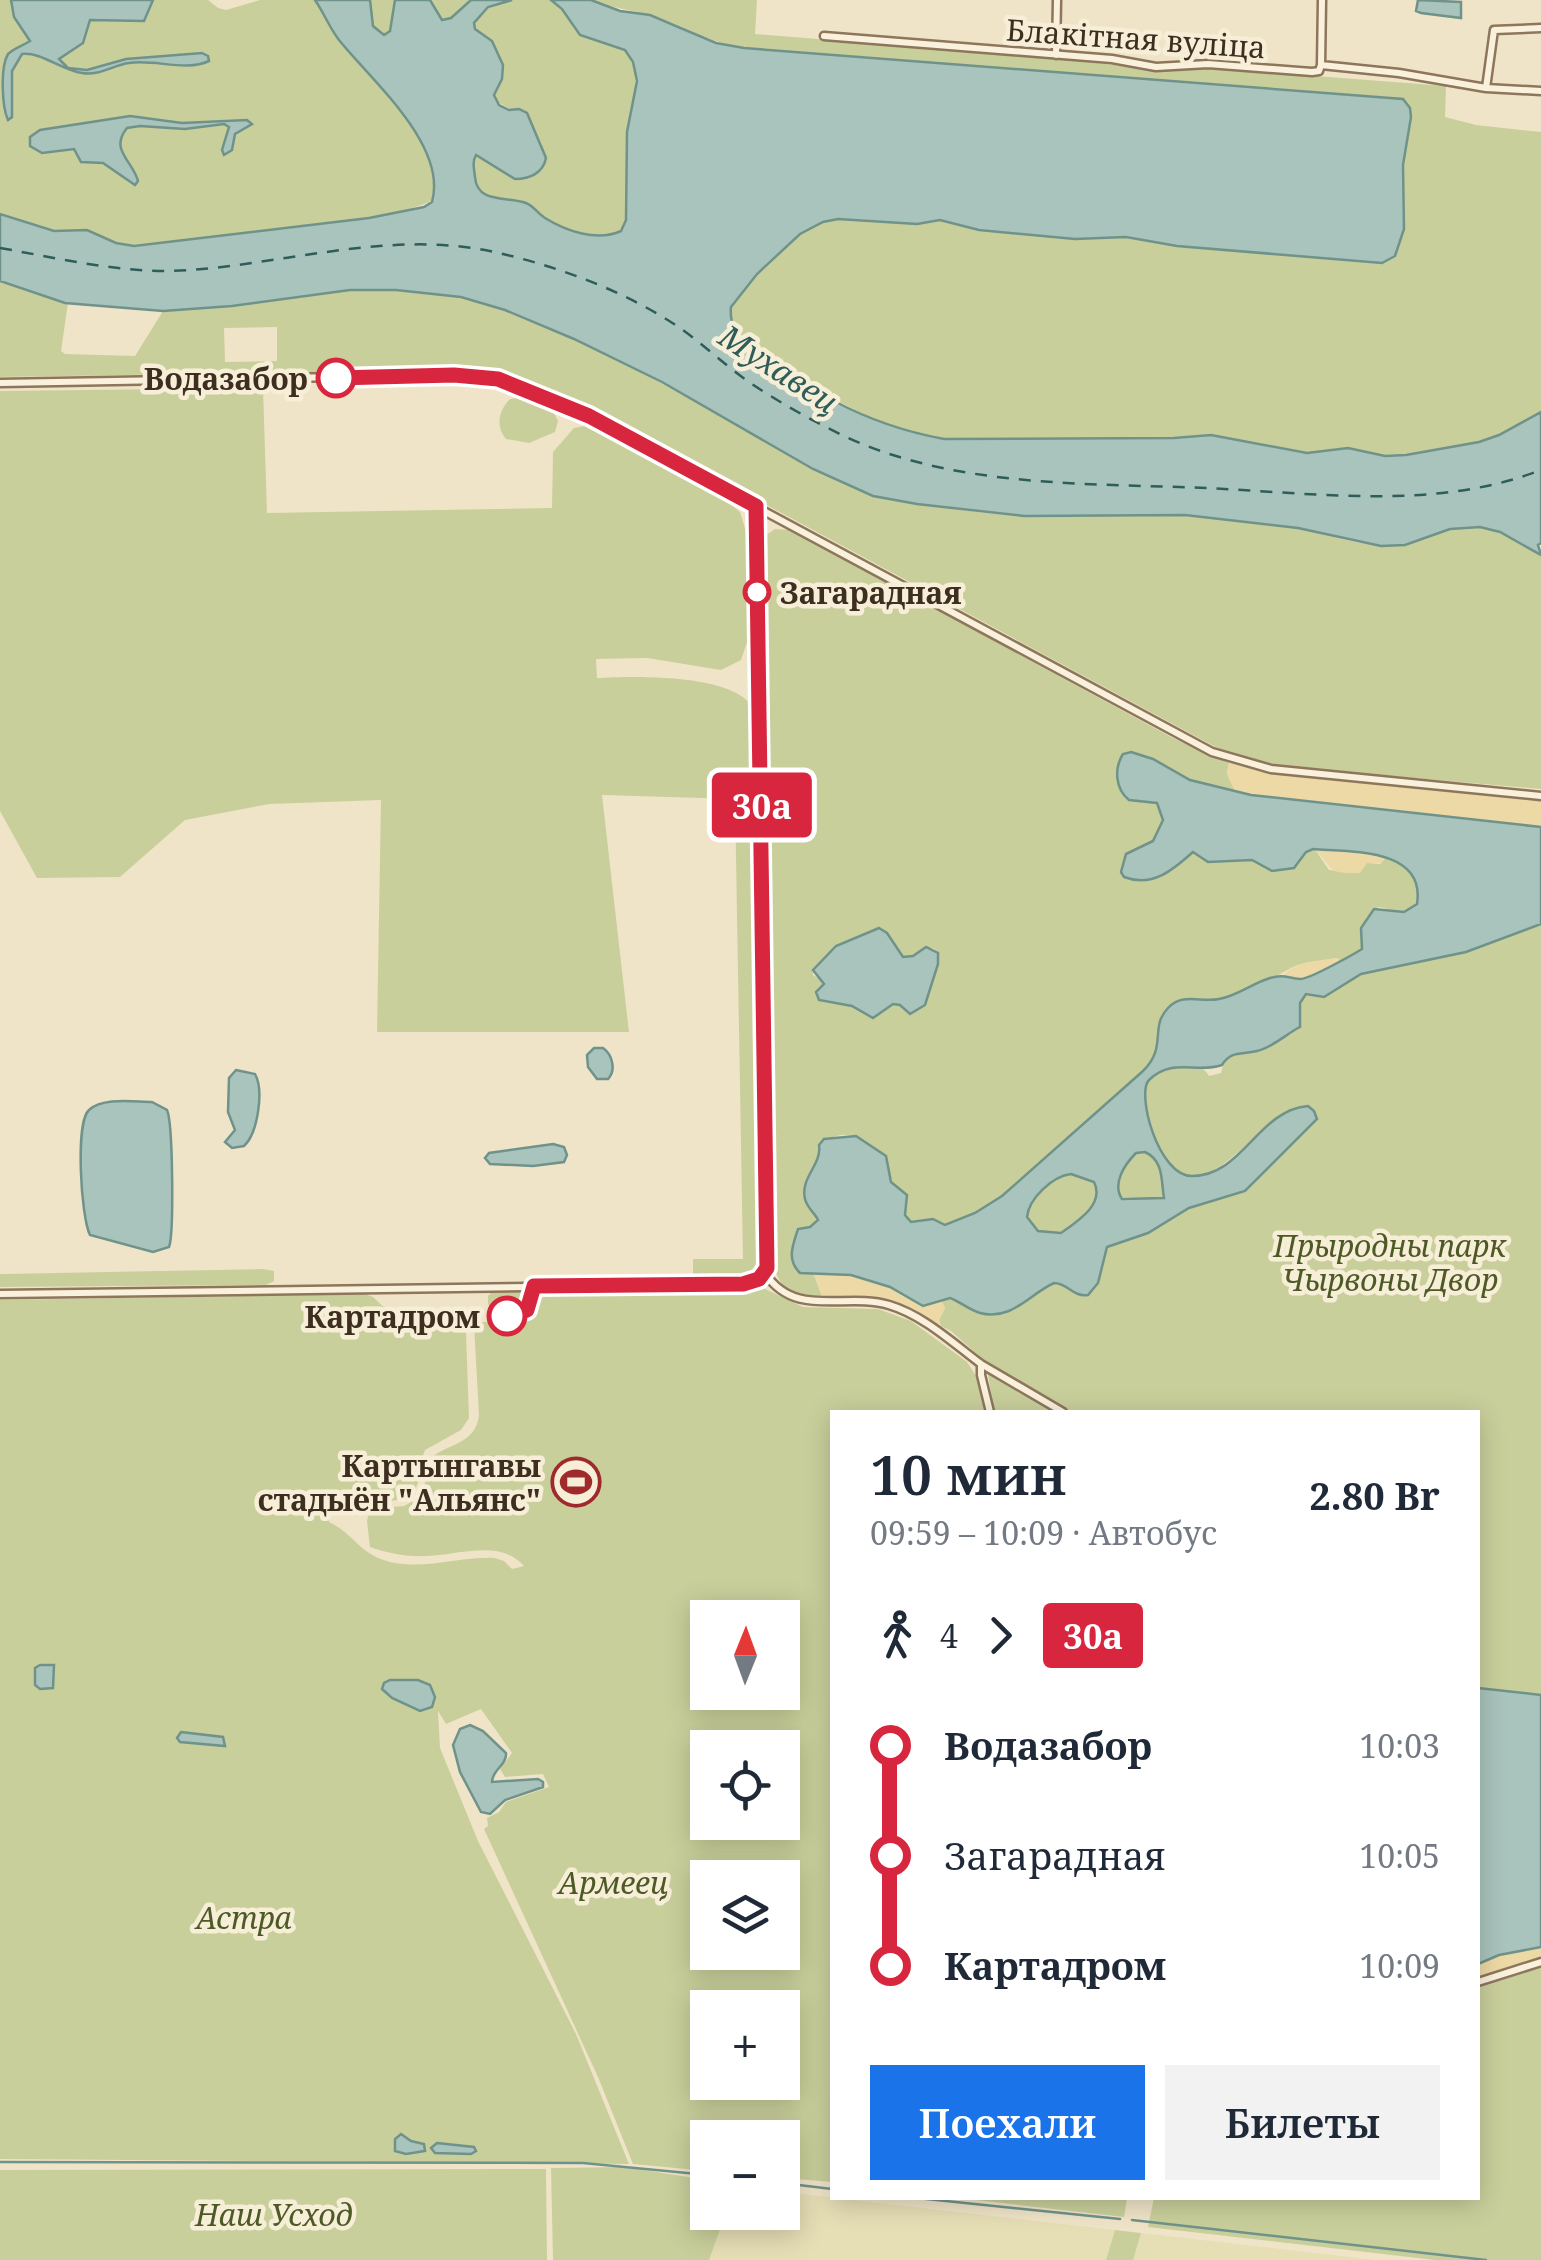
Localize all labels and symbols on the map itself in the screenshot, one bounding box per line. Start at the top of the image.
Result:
street label: Блакітная вуліца [1005,8,1267,68]
water label: Мухавец [711,313,847,422]
place label: Водазабор [144,358,308,399]
marker: Водазабор [317,359,355,397]
place label: Загарадная [780,572,962,613]
marker: Загарадная [744,579,770,605]
line badge: 30а [704,772,820,838]
park label: Прыродны парк Чырвоны Двор [1272,1225,1507,1300]
place label: Картадром [305,1296,480,1337]
marker: Картадром [488,1297,526,1335]
place label: Картынгавы стадыён "Альянс" [258,1445,541,1520]
sports icon: Картынгавы стадыён "Альянс" [550,1456,602,1508]
north arrow [690,1600,800,1710]
park label: Армеец [556,1862,668,1903]
park label: Астра [194,1897,292,1938]
park label: Наш Усход [194,2194,353,2235]

